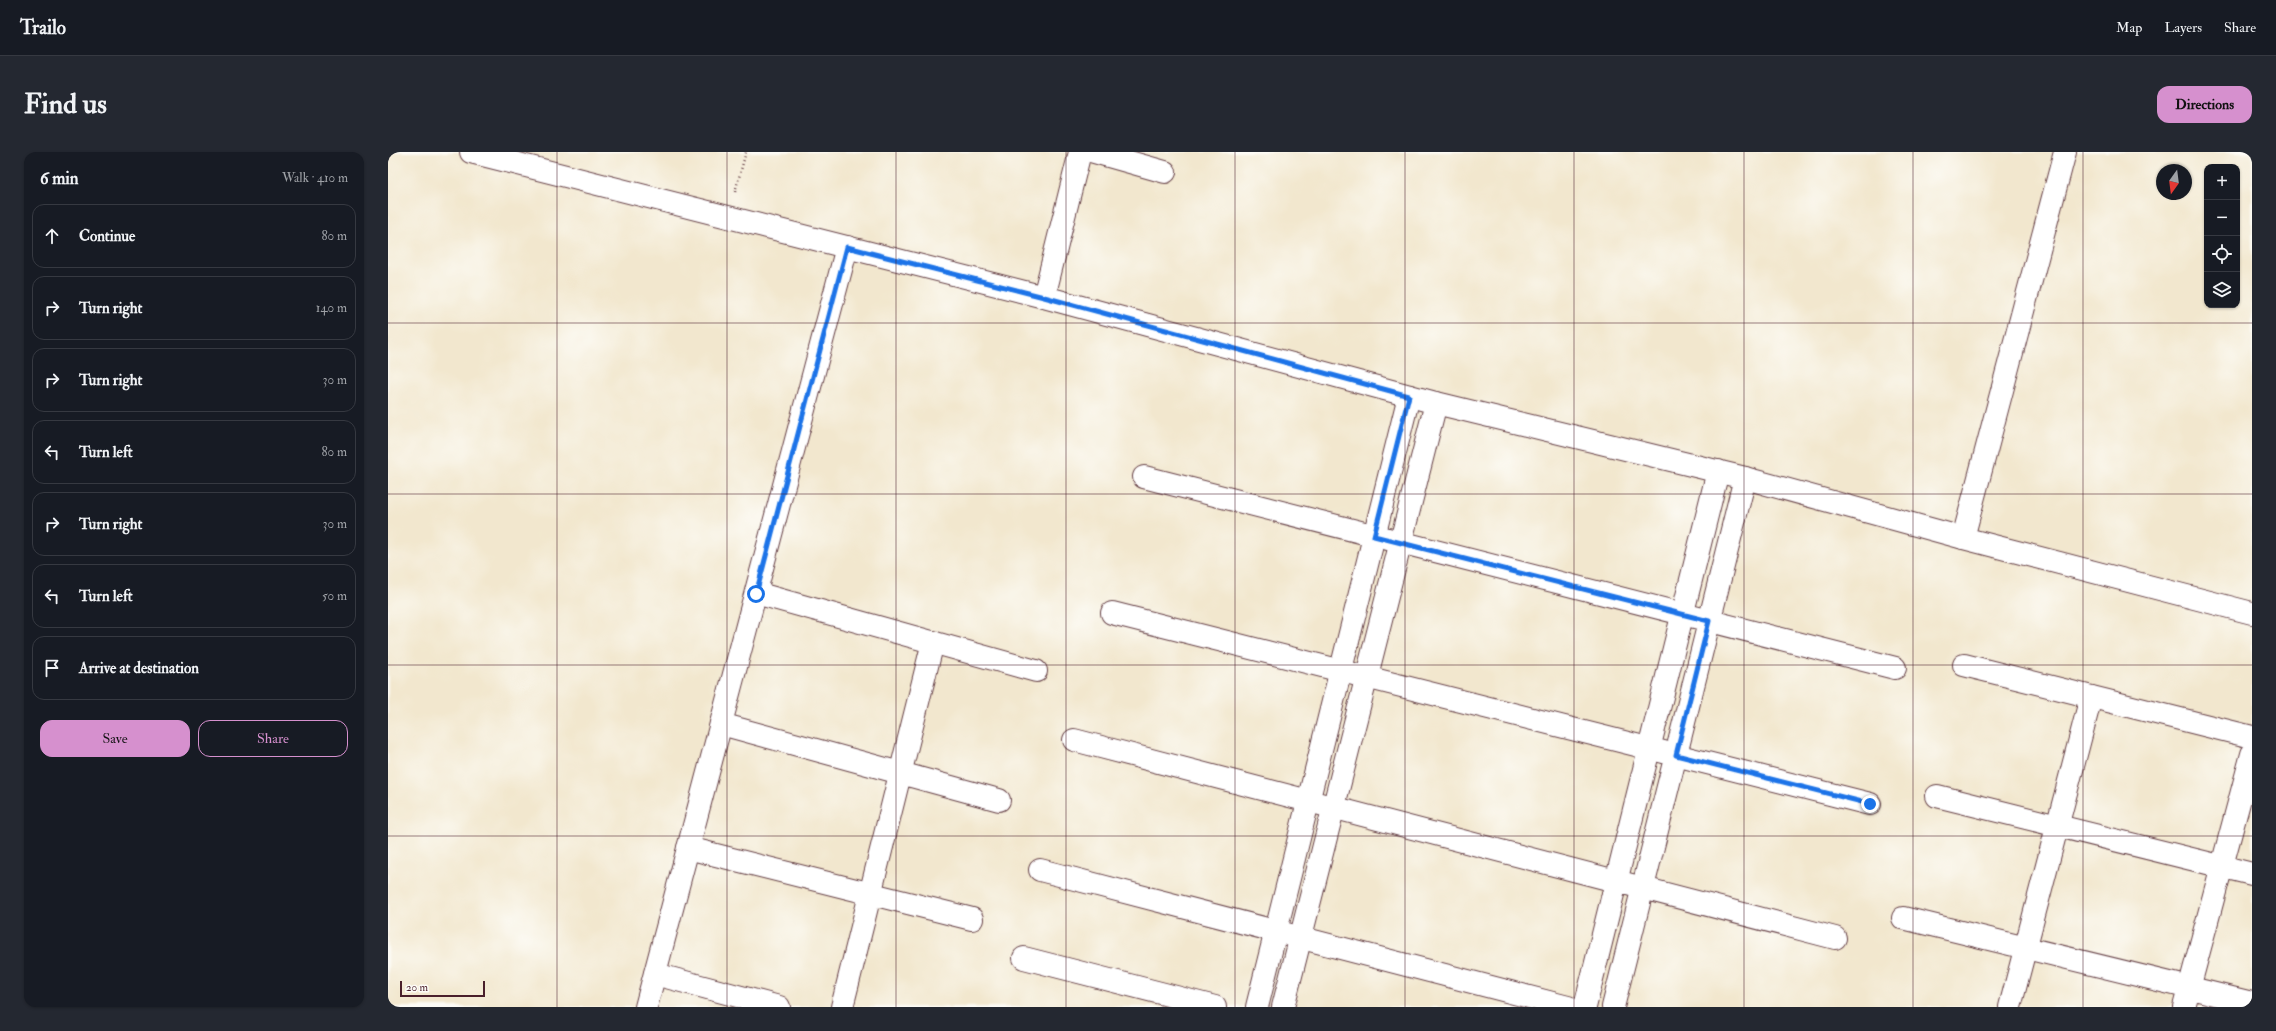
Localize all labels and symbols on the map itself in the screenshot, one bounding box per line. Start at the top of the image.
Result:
north arrow [2156,164,2192,200]
route start [747,585,765,603]
route end [1861,795,1879,813]
scale bar [400,979,485,998]

